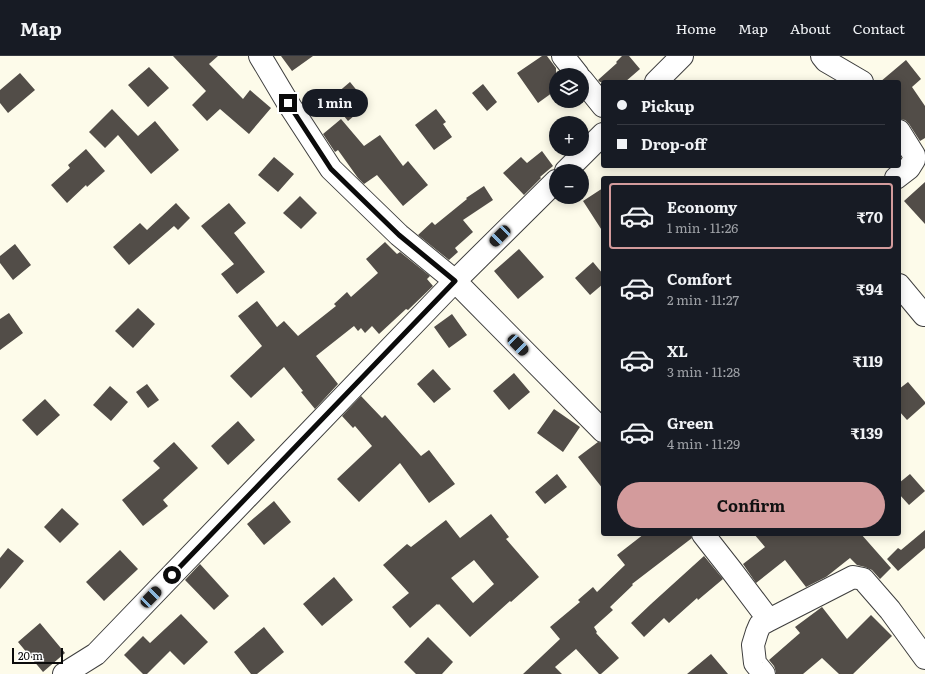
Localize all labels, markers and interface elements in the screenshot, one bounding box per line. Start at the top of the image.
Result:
text: Map [20,14,62,42]
text: Home [676,18,716,38]
text: Map [738,18,768,38]
text: About [790,18,831,38]
text: Contact [853,18,905,38]
map controls [549,68,589,204]
button: layers [549,68,589,108]
callout: 1 min [302,89,368,117]
text: 1 min [318,93,352,112]
route end [279,94,297,112]
text: Pickup [641,94,694,117]
button: + [549,116,589,156]
text: Drop-off [641,132,706,155]
button: − [549,164,589,204]
text: Economy [667,195,737,218]
icon: car [619,198,655,234]
text: ₹70 [856,205,883,228]
text: 1 min · 11:26 [667,218,738,237]
car [487,223,513,249]
text: Comfort [667,267,732,290]
icon: car [619,270,655,306]
text: ₹94 [856,277,883,300]
text: 2 min · 11:27 [667,290,739,309]
car [505,332,531,358]
text: XL [667,339,688,362]
icon: car [619,342,655,378]
text: ₹119 [853,349,883,372]
text: 3 min · 11:28 [667,362,740,381]
text: Green [667,411,714,434]
icon: car [619,414,655,450]
text: ₹139 [851,421,883,444]
text: 4 min · 11:29 [667,434,740,453]
button: Confirm [617,482,885,528]
route start [163,566,181,584]
car [138,584,164,610]
scale bar [12,646,63,665]
text: 20 m [18,647,43,663]

